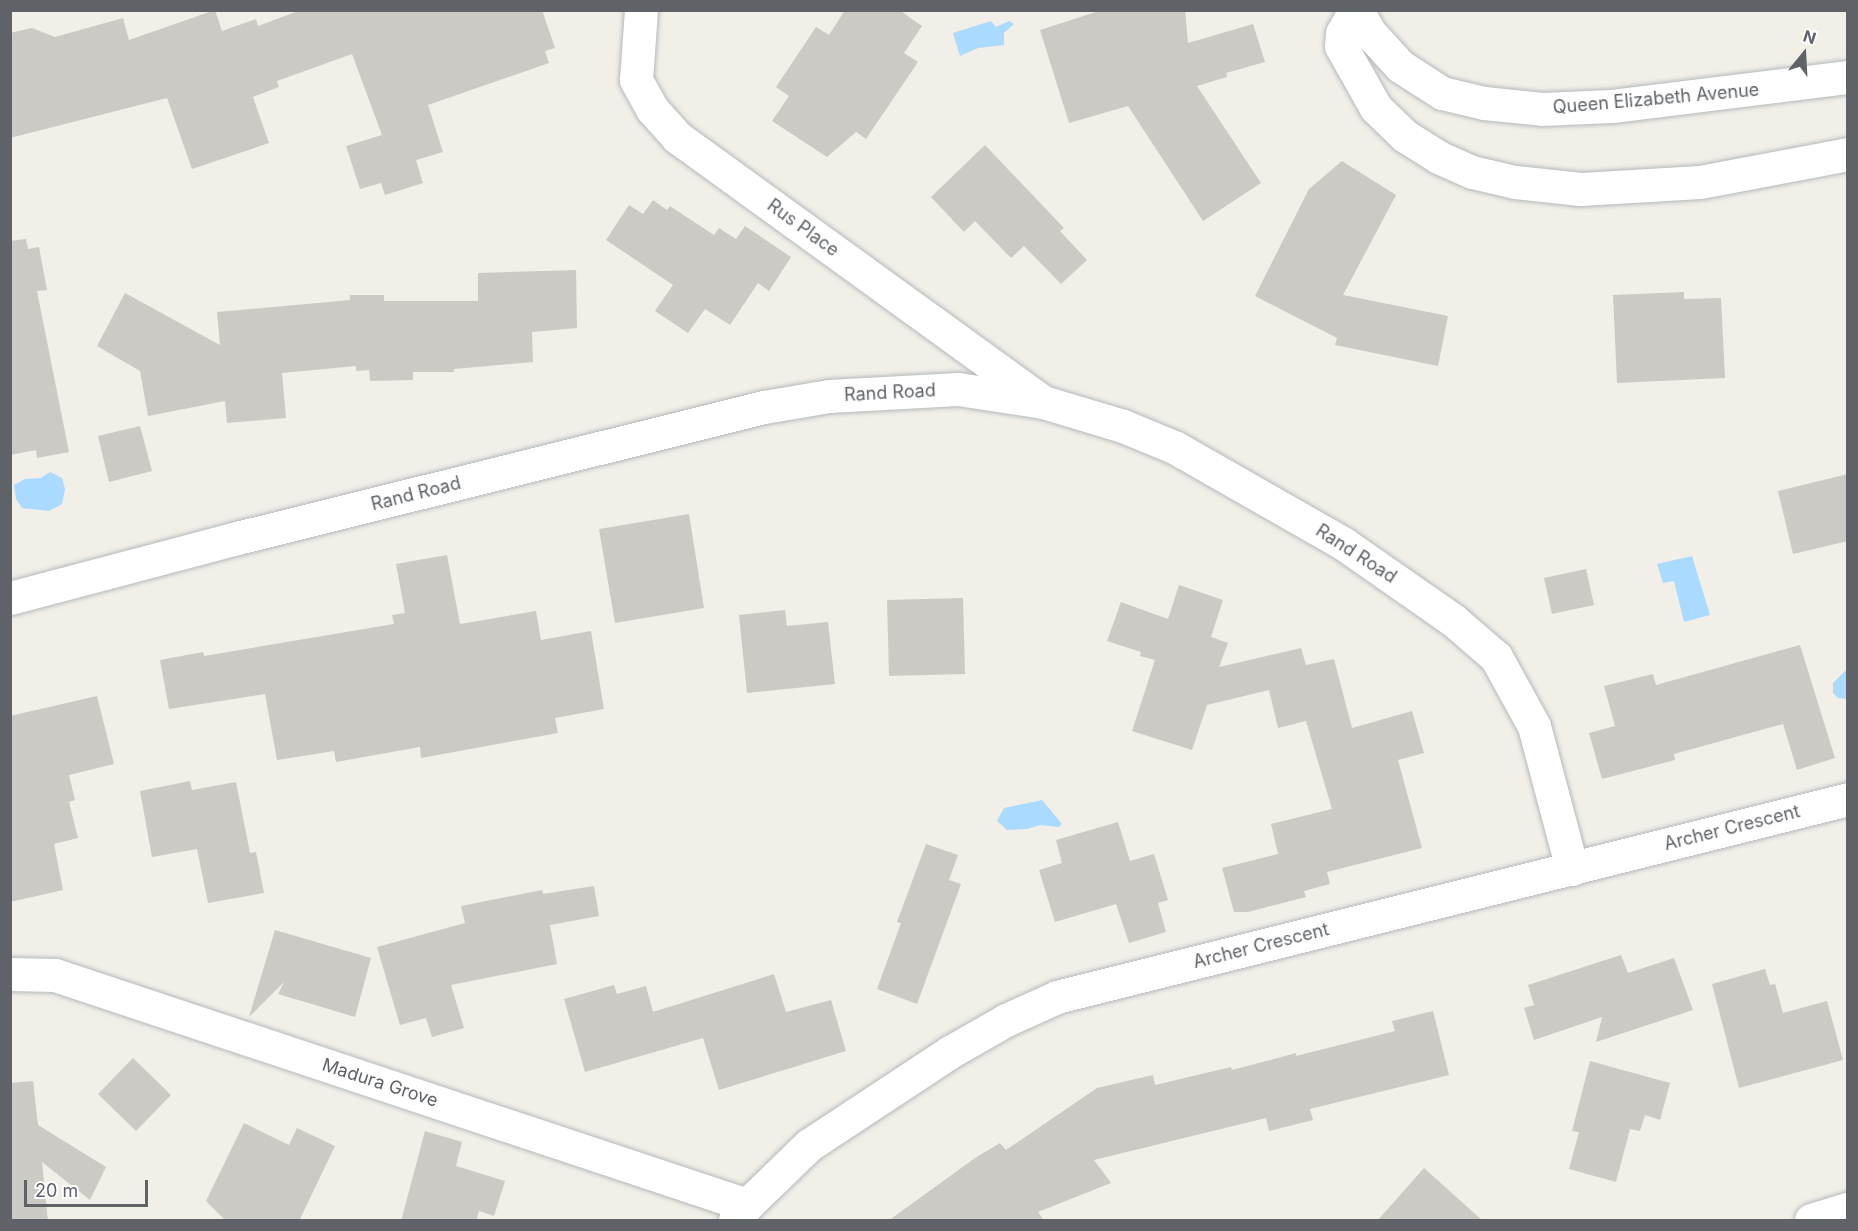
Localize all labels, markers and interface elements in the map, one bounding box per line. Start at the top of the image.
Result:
north arrow [1774,24,1834,84]
text: N [1801,25,1818,48]
street label: Queen Elizabeth Avenue [1552,79,1760,119]
street label: Rus Place [763,195,843,261]
street label: Rand Road [844,380,936,406]
street label: Rand Road [369,472,463,516]
street label: Rand Road [1312,520,1400,588]
street label: Archer Crescent [1662,801,1802,855]
street label: Archer Crescent [1191,919,1331,973]
street label: Madura Grove [319,1054,441,1112]
scale bar [27,1168,152,1206]
text: 20 m [35,1180,78,1201]

